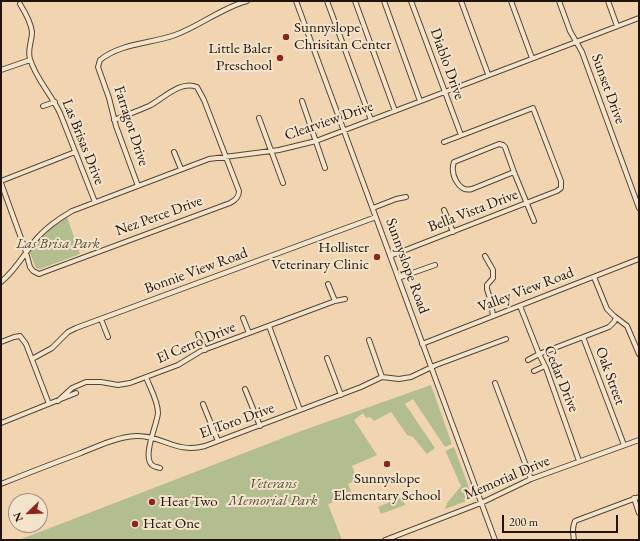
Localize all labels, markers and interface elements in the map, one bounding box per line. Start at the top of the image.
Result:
place label: Sunnyslope Chrisitan Center [294,19,391,54]
street label: Diablo Drive [426,26,468,102]
marker: Sunnyslope Chrisitan Center [281,32,291,42]
place label: Little Baler Preschool [208,40,272,75]
street label: Sunset Drive [587,52,629,126]
marker: Little Baler Preschool [275,53,285,63]
street label: Farragot Drive [110,84,152,168]
street label: Las Brisas Drive [58,97,108,187]
street label: Clearview Drive [282,97,376,145]
street label: Bella Vista Drive [425,186,521,236]
street label: Nez Perce Drive [113,192,205,240]
street label: Sunnyslope Road [381,216,433,316]
park label: Las Brisa Park [16,235,100,253]
place label: Hollister Veterinary Clinic [271,239,369,274]
street label: Bonnie View Road [142,244,250,298]
marker: Hollister Veterinary Clinic [372,252,382,262]
street label: Valley View Road [476,263,576,317]
street label: El Cerro Drive [154,318,238,368]
street label: Cedar Drive [540,343,582,415]
street label: Oak Street [591,345,629,407]
street label: El Toro Drive [197,399,277,443]
street label: Memorial Drive [461,452,553,504]
marker: Sunnyslope Elementary School [382,459,392,469]
place label: Sunnyslope Elementary School [333,470,441,505]
park label: Veterans Memorial Park [228,475,318,510]
north arrow [8,493,48,533]
place label: Heat Two [160,493,218,511]
marker: Heat Two [147,497,157,507]
scale bar [504,507,620,533]
text: N [10,510,26,524]
text: 200 m [509,514,538,530]
place label: Heat One [143,515,200,533]
marker: Heat One [130,519,140,529]

